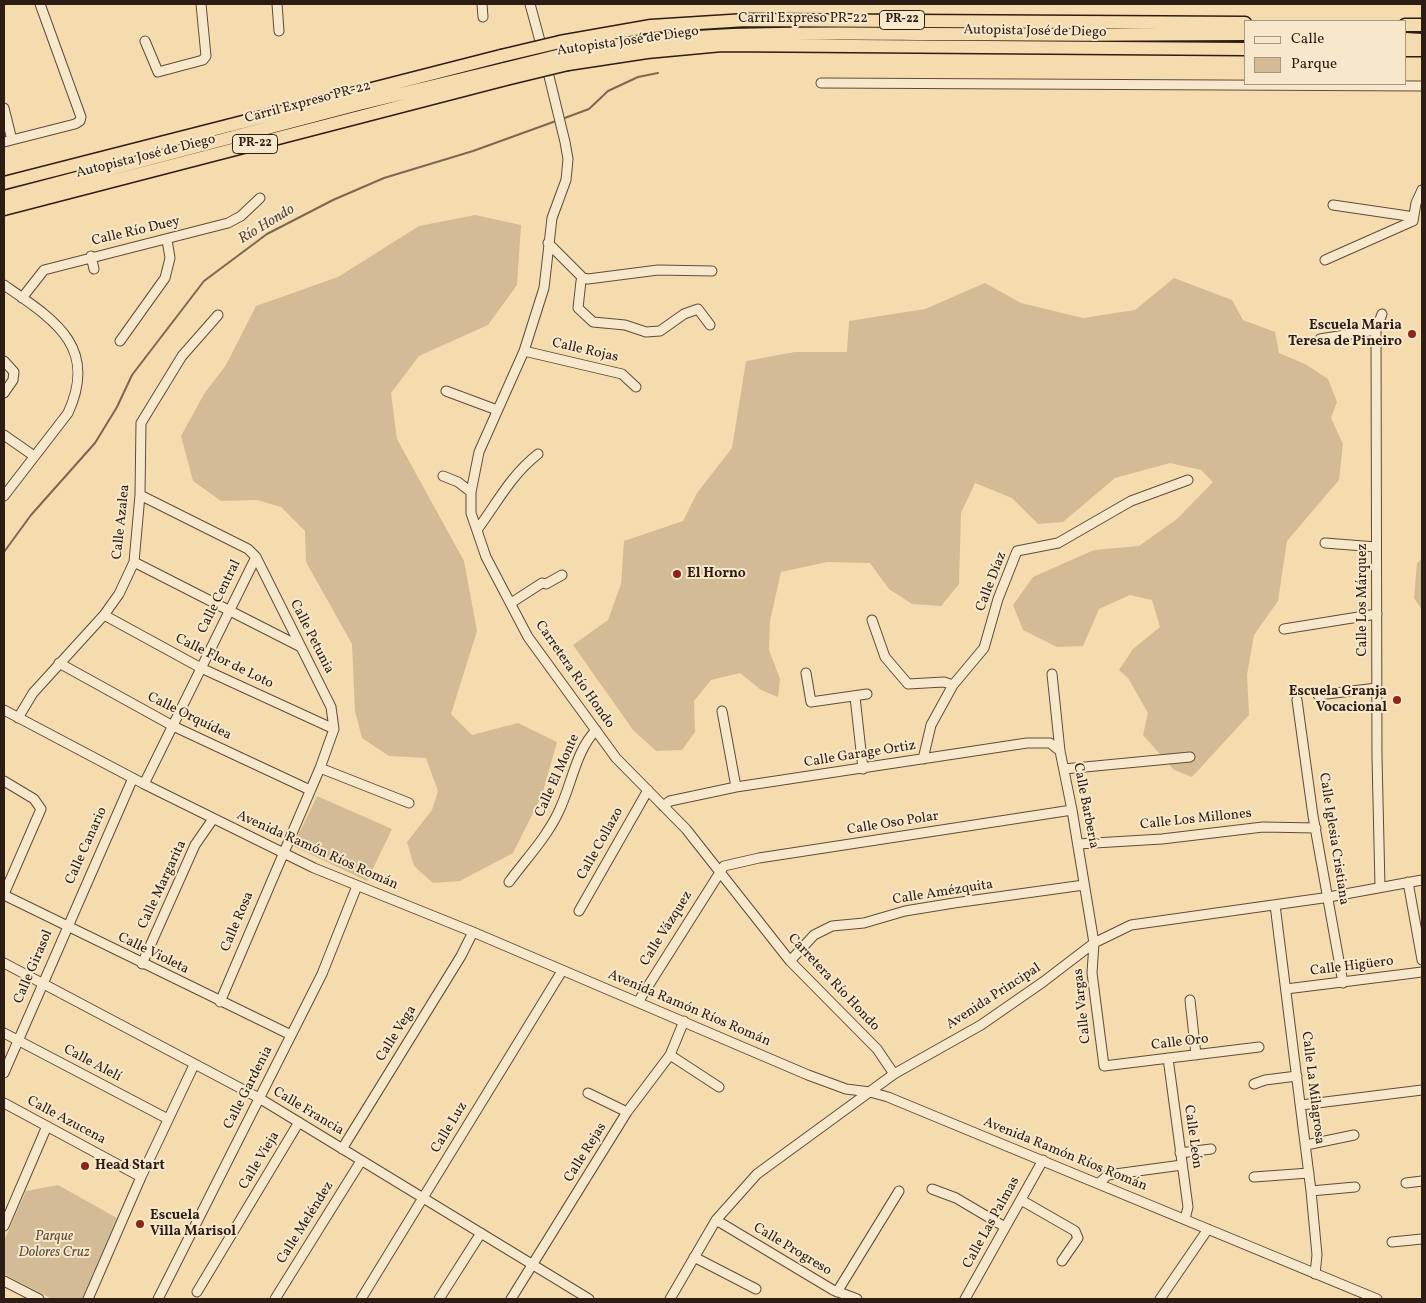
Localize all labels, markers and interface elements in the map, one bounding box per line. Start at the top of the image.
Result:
road number: PR-22 [880,10,924,30]
street label: Carril Expreso PR-22 [738,11,868,27]
legend [1244,20,1406,85]
street label: Autopista José de Diego [963,22,1107,42]
street label: Autopista José de Diego [556,24,700,60]
text: Calle [1291,29,1324,50]
text: Parque [1291,54,1337,75]
street label: Carril Expreso PR-22 [243,78,373,128]
street label: Autopista José de Diego [75,132,217,182]
road number: PR-22 [232,134,278,154]
water label: Río Hondo [236,201,298,249]
street label: Calle Río Duey [90,214,182,250]
place label: Escuela Maria Teresa de Pineiro [1288,318,1402,351]
marker: Escuela Maria Teresa de Pineiro [1406,328,1418,340]
street label: Calle Rojas [550,335,620,367]
street label: Calle Azalea [110,484,134,560]
street label: Calle Los Márquez [1355,543,1371,657]
street label: Calle Díaz [973,550,1011,614]
street label: Calle Central [195,557,245,637]
place label: El Horno [687,566,746,582]
marker: El Horno [671,568,683,580]
street label: Calle Petunia [285,597,337,677]
street label: Carretera Río Hondo [531,618,617,732]
street label: Calle Flor de Loto [172,631,276,693]
place label: Escuela Granja Vocacional [1289,684,1387,716]
street label: Calle Orquídea [144,689,234,745]
marker: Escuela Granja Vocacional [1391,694,1403,706]
street label: Calle El Monte [532,732,584,820]
street label: Calle Garage Ortiz [803,738,917,772]
street label: Calle Barbería [1068,762,1102,850]
street label: Calle Iglesia Cristiana [1314,772,1352,906]
street label: Calle Canario [62,805,112,887]
street label: Calle Collazo [574,805,628,883]
street label: Calle Los Millones [1139,806,1253,834]
street label: Avenida Ramón Ríos Román [234,808,400,894]
street label: Calle Oso Polar [846,808,940,840]
street label: Calle Margarita [135,838,191,932]
street label: Calle Amézquita [892,877,994,909]
street label: Calle Vázquez [637,888,697,970]
street label: Calle Rosa [218,889,258,955]
street label: Calle Girasol [11,927,57,1007]
street label: Calle Violeta [115,930,191,978]
street label: Carretera Río Hondo [783,931,883,1035]
street label: Calle Higüero [1309,954,1395,980]
street label: Avenida Principal [944,960,1044,1034]
street label: Avenida Ramón Ríos Román [605,967,773,1051]
street label: Calle Vargas [1071,968,1095,1044]
street label: Calle Vega [373,1003,421,1065]
street label: Calle Oro [1150,1031,1210,1055]
street label: Calle La Milagrosa [1297,1031,1327,1145]
street label: Calle Alelí [60,1042,124,1086]
street label: Calle Gardenia [221,1044,277,1132]
street label: Calle Francia [269,1084,347,1140]
street label: Calle Azucena [24,1093,108,1149]
street label: Calle Luz [428,1099,472,1157]
street label: Calle León [1179,1104,1205,1170]
street label: Avenida Ramón Ríos Román [981,1114,1149,1196]
street label: Calle Rejas [561,1120,611,1186]
street label: Calle Vieja [236,1129,284,1193]
place label: Head Start [95,1158,165,1174]
marker: Head Start [79,1160,91,1172]
street label: Calle Las Palmas [960,1174,1024,1272]
street label: Calle Meléndez [274,1179,338,1267]
place label: Escuela Villa Marisol [150,1208,236,1240]
marker: Escuela Villa Marisol [134,1218,146,1230]
street label: Calle Progreso [750,1220,834,1280]
park label: Parque Dolores Cruz [19,1229,89,1262]

